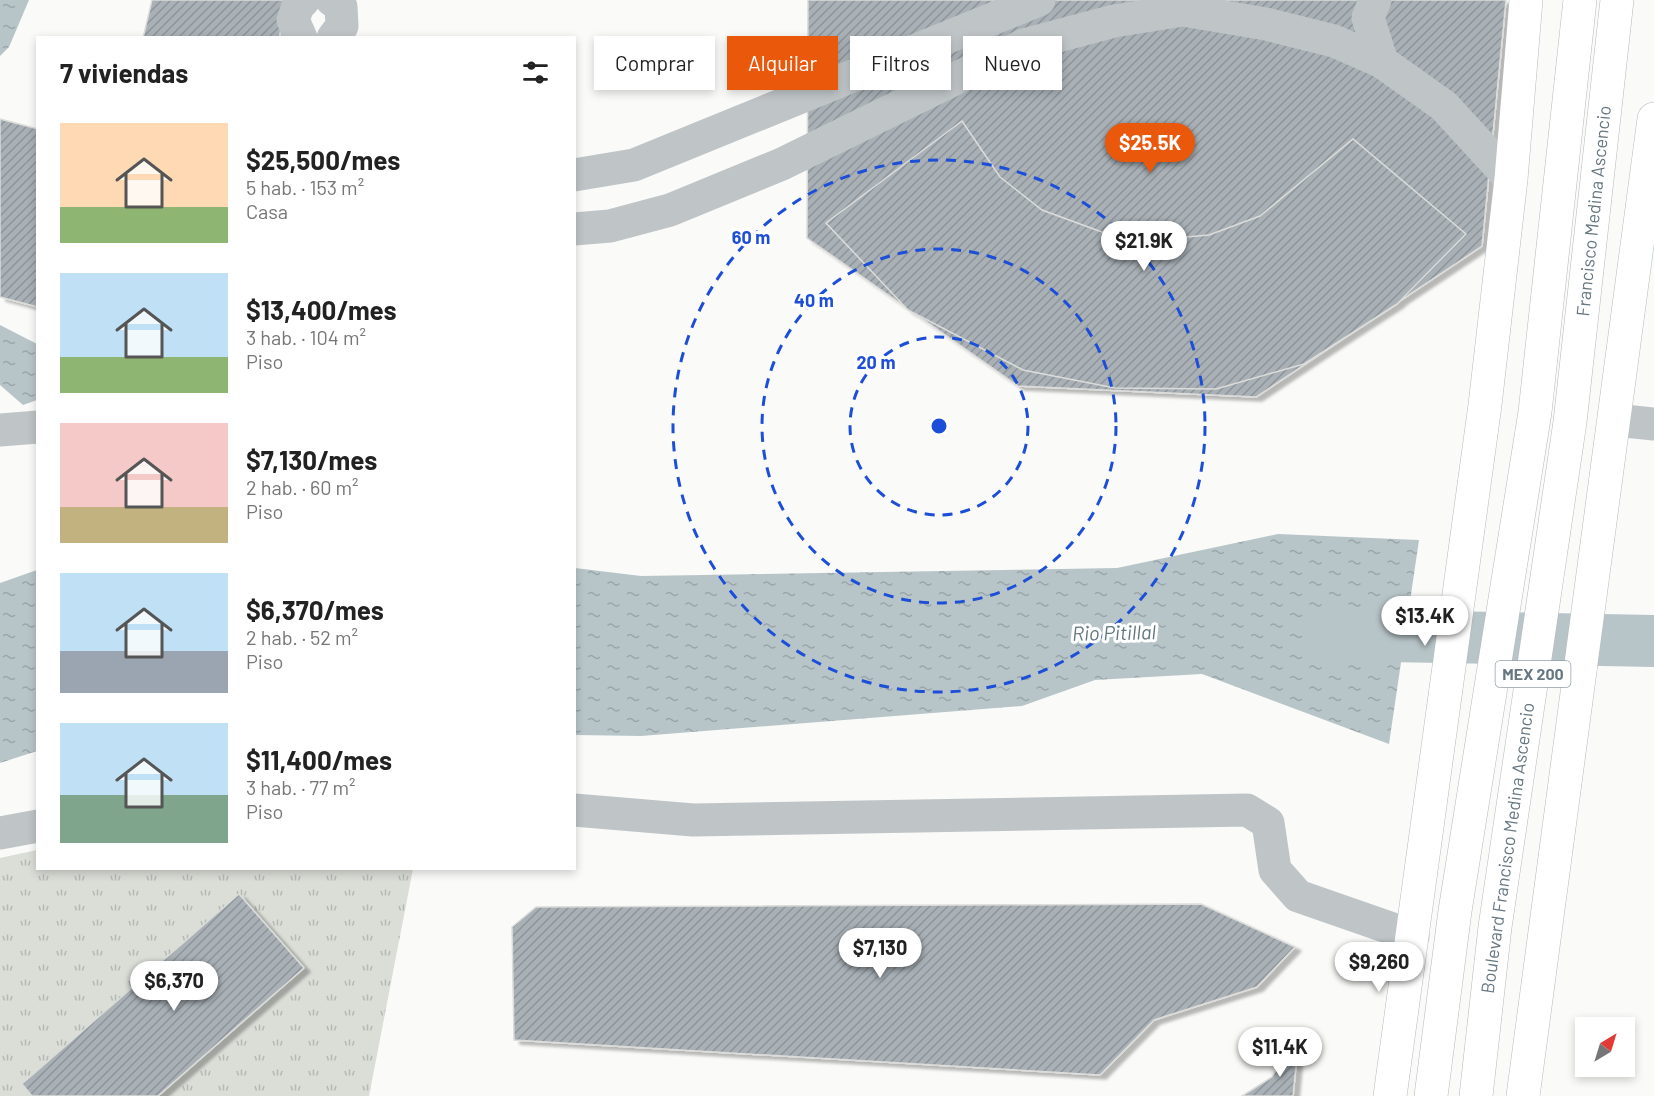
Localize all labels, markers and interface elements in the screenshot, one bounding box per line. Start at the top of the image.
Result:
chip: Comprar [594,36,715,90]
chip: Alquilar [727,36,838,90]
chip: Filtros [850,36,951,90]
chip: Nuevo [963,36,1062,90]
icon: filters [519,56,552,89]
text: 7 viviendas [60,57,188,88]
street label: Francisco Medina Ascencio [1571,104,1615,317]
pin: $25.5K [1101,123,1199,174]
text: $25.5K [1119,130,1181,154]
text: $25,500/mes [246,144,400,175]
icon: home [108,147,180,219]
text: 5 hab. · 153 m² [246,175,364,199]
text: Casa [246,199,288,223]
pin: $21.9K [1095,221,1193,272]
text: 60 m [732,226,770,248]
text: $21.9K [1115,228,1173,252]
text: 40 m [794,289,834,311]
text: $13,400/mes [246,294,397,325]
icon: home [108,297,180,369]
text: 3 hab. · 104 m² [246,325,366,349]
text: Piso [246,349,283,373]
text: 20 m [857,351,895,373]
centre of rings [929,416,949,436]
text: $7,130/mes [246,444,377,475]
icon: home [108,447,180,519]
text: 2 hab. · 60 m² [246,475,359,499]
text: Piso [246,499,283,523]
text: $6,370/mes [246,594,384,625]
pin: $13.4K [1376,596,1474,647]
icon: home [108,597,180,669]
text: $13.4K [1395,603,1455,627]
water label: Rio Pitillal [1072,619,1157,645]
text: 2 hab. · 52 m² [246,625,358,649]
text: Piso [246,649,283,673]
road number: MEX 200 [1496,661,1570,687]
street label: Boulevard Francisco Medina Ascencio [1476,701,1538,995]
text: $11,400/mes [246,744,392,775]
icon: home [108,747,180,819]
text: 3 hab. · 77 m² [246,775,356,799]
text: Piso [246,799,283,823]
pin: $7,130 [831,928,929,979]
text: $7,130 [853,935,907,959]
pin: $9,260 [1330,942,1428,993]
text: $9,260 [1349,949,1409,973]
pin: $6,370 [125,961,223,1012]
text: $6,370 [144,968,204,992]
north arrow [1575,1017,1635,1077]
map controls [1575,1017,1635,1077]
pin: $11.4K [1231,1027,1329,1078]
text: $11.4K [1252,1034,1308,1058]

